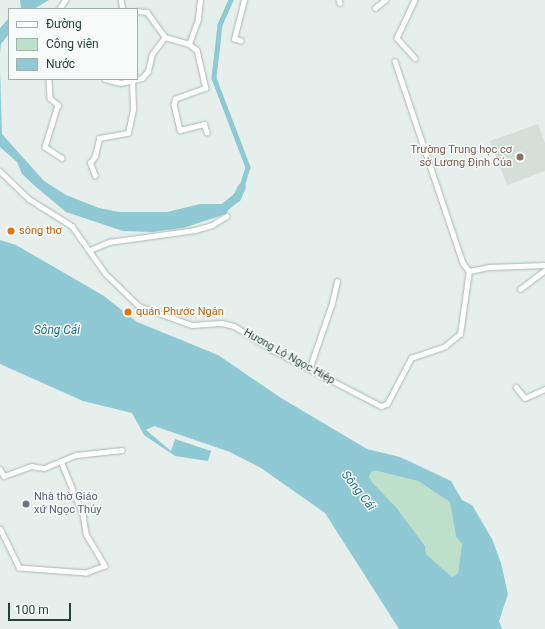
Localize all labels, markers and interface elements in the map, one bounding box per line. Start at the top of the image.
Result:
legend [8,8,138,80]
text: Đường [46,17,82,31]
text: Công viên [46,37,99,51]
text: Nước [46,57,75,71]
place label: Trường Trung học cơ sở Lương Định Của [410,144,512,170]
marker: Trường Trung học cơ sở Lương Định Của [515,152,525,162]
place label: sông thơ [19,224,62,238]
marker: sông thơ [6,226,16,236]
place label: quán Phước Ngân [136,305,224,319]
marker: quán Phước Ngân [123,307,133,317]
water label: Sông Cái [34,324,80,338]
street label: Hương Lộ Ngọc Hiệp [241,326,337,388]
water label: Sông Cái [338,468,378,514]
place label: Nhà thờ Giáo xứ Ngọc Thủy [34,491,102,517]
marker: Nhà thờ Giáo xứ Ngọc Thủy [21,499,31,509]
scale bar [10,595,73,621]
text: 100 m [15,603,49,617]

